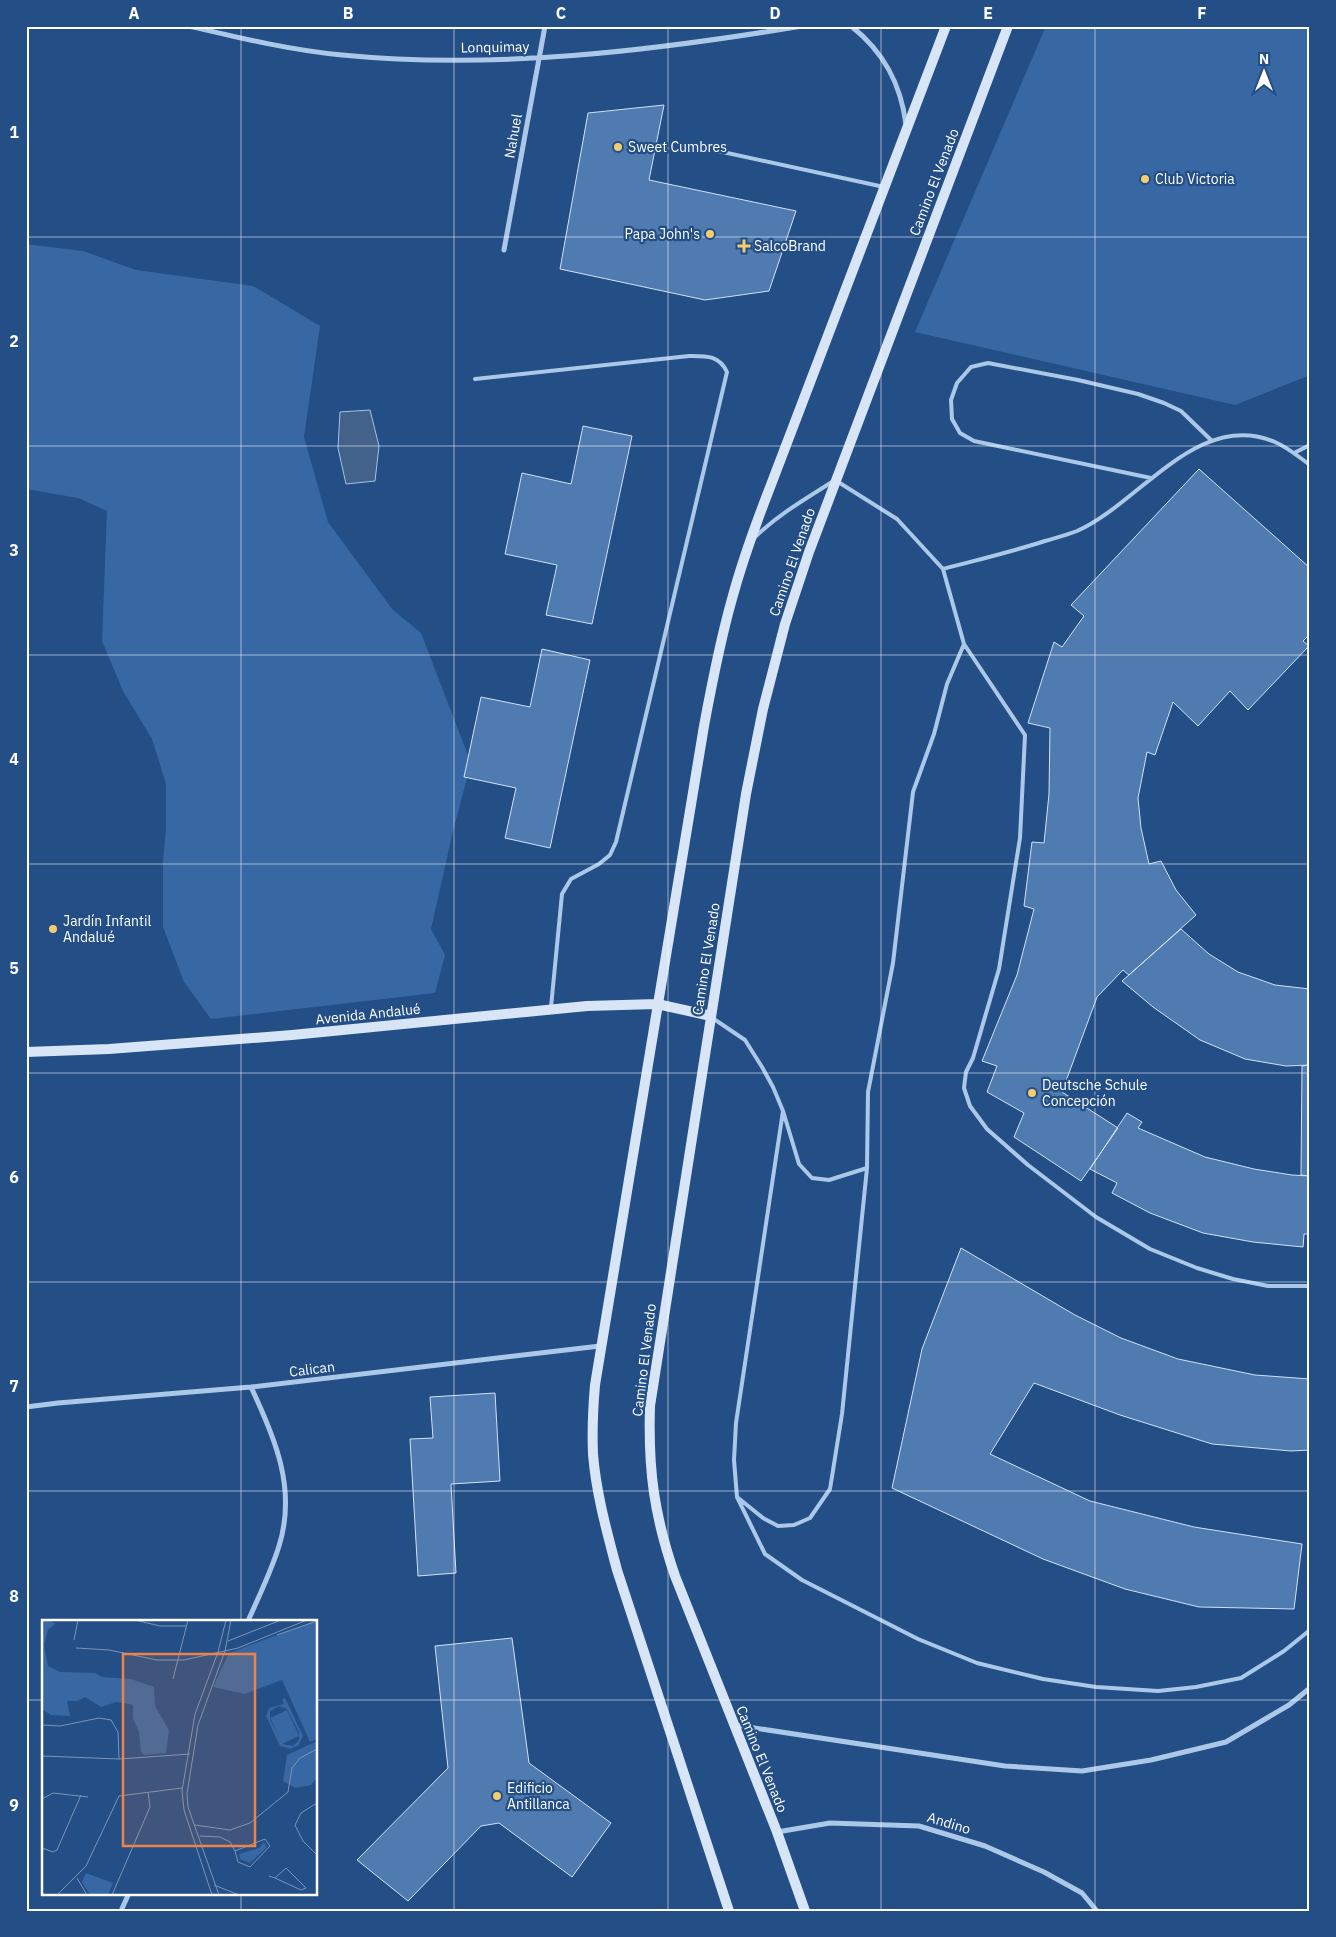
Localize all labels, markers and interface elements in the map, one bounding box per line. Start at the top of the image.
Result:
text: A [129,3,140,23]
text: B [343,3,354,23]
text: C [556,3,566,23]
text: D [769,3,781,23]
text: E [983,3,993,23]
text: F [1197,3,1207,23]
street label: Lonquimay [460,37,530,57]
north arrow [1238,48,1288,98]
text: N [1259,50,1269,68]
street label: Nahuel [500,112,526,160]
text: 1 [9,122,19,142]
street label: Camino El Venado [905,126,963,238]
place label: Sweet Cumbres [628,138,727,156]
marker: Sweet Cumbres [612,141,624,153]
place label: Club Victoria [1155,170,1235,188]
marker: Club Victoria [1139,173,1151,185]
place label: Papa John's [624,225,700,243]
marker: Papa John's [704,228,716,240]
place label: SalcoBrand [754,237,826,255]
marker: SalcoBrand [738,240,750,252]
text: 2 [9,331,19,351]
street label: Camino El Venado [765,505,819,619]
text: 3 [9,540,19,560]
text: 4 [9,749,19,769]
street label: Camino El Venado [688,901,724,1016]
place label: Jardín Infantil Andalué [63,912,151,946]
marker: Jardín Infantil Andalué [47,923,59,935]
text: 5 [9,958,19,978]
street label: Avenida Andalué [315,1000,422,1028]
place label: Deutsche Schule Concepción [1042,1076,1148,1110]
marker: Deutsche Schule Concepción [1026,1087,1038,1099]
text: 6 [9,1167,19,1187]
street label: Camino El Venado [628,1302,660,1417]
street label: Calican [288,1357,336,1381]
text: 7 [9,1376,19,1396]
text: 8 [9,1586,19,1606]
inset map [42,1620,318,1894]
street label: Camino El Venado [732,1703,792,1815]
place label: Edificio Antillanca [507,1779,570,1813]
marker: Edificio Antillanca [491,1790,503,1802]
text: 9 [9,1795,19,1815]
street label: Andino [925,1808,973,1838]

